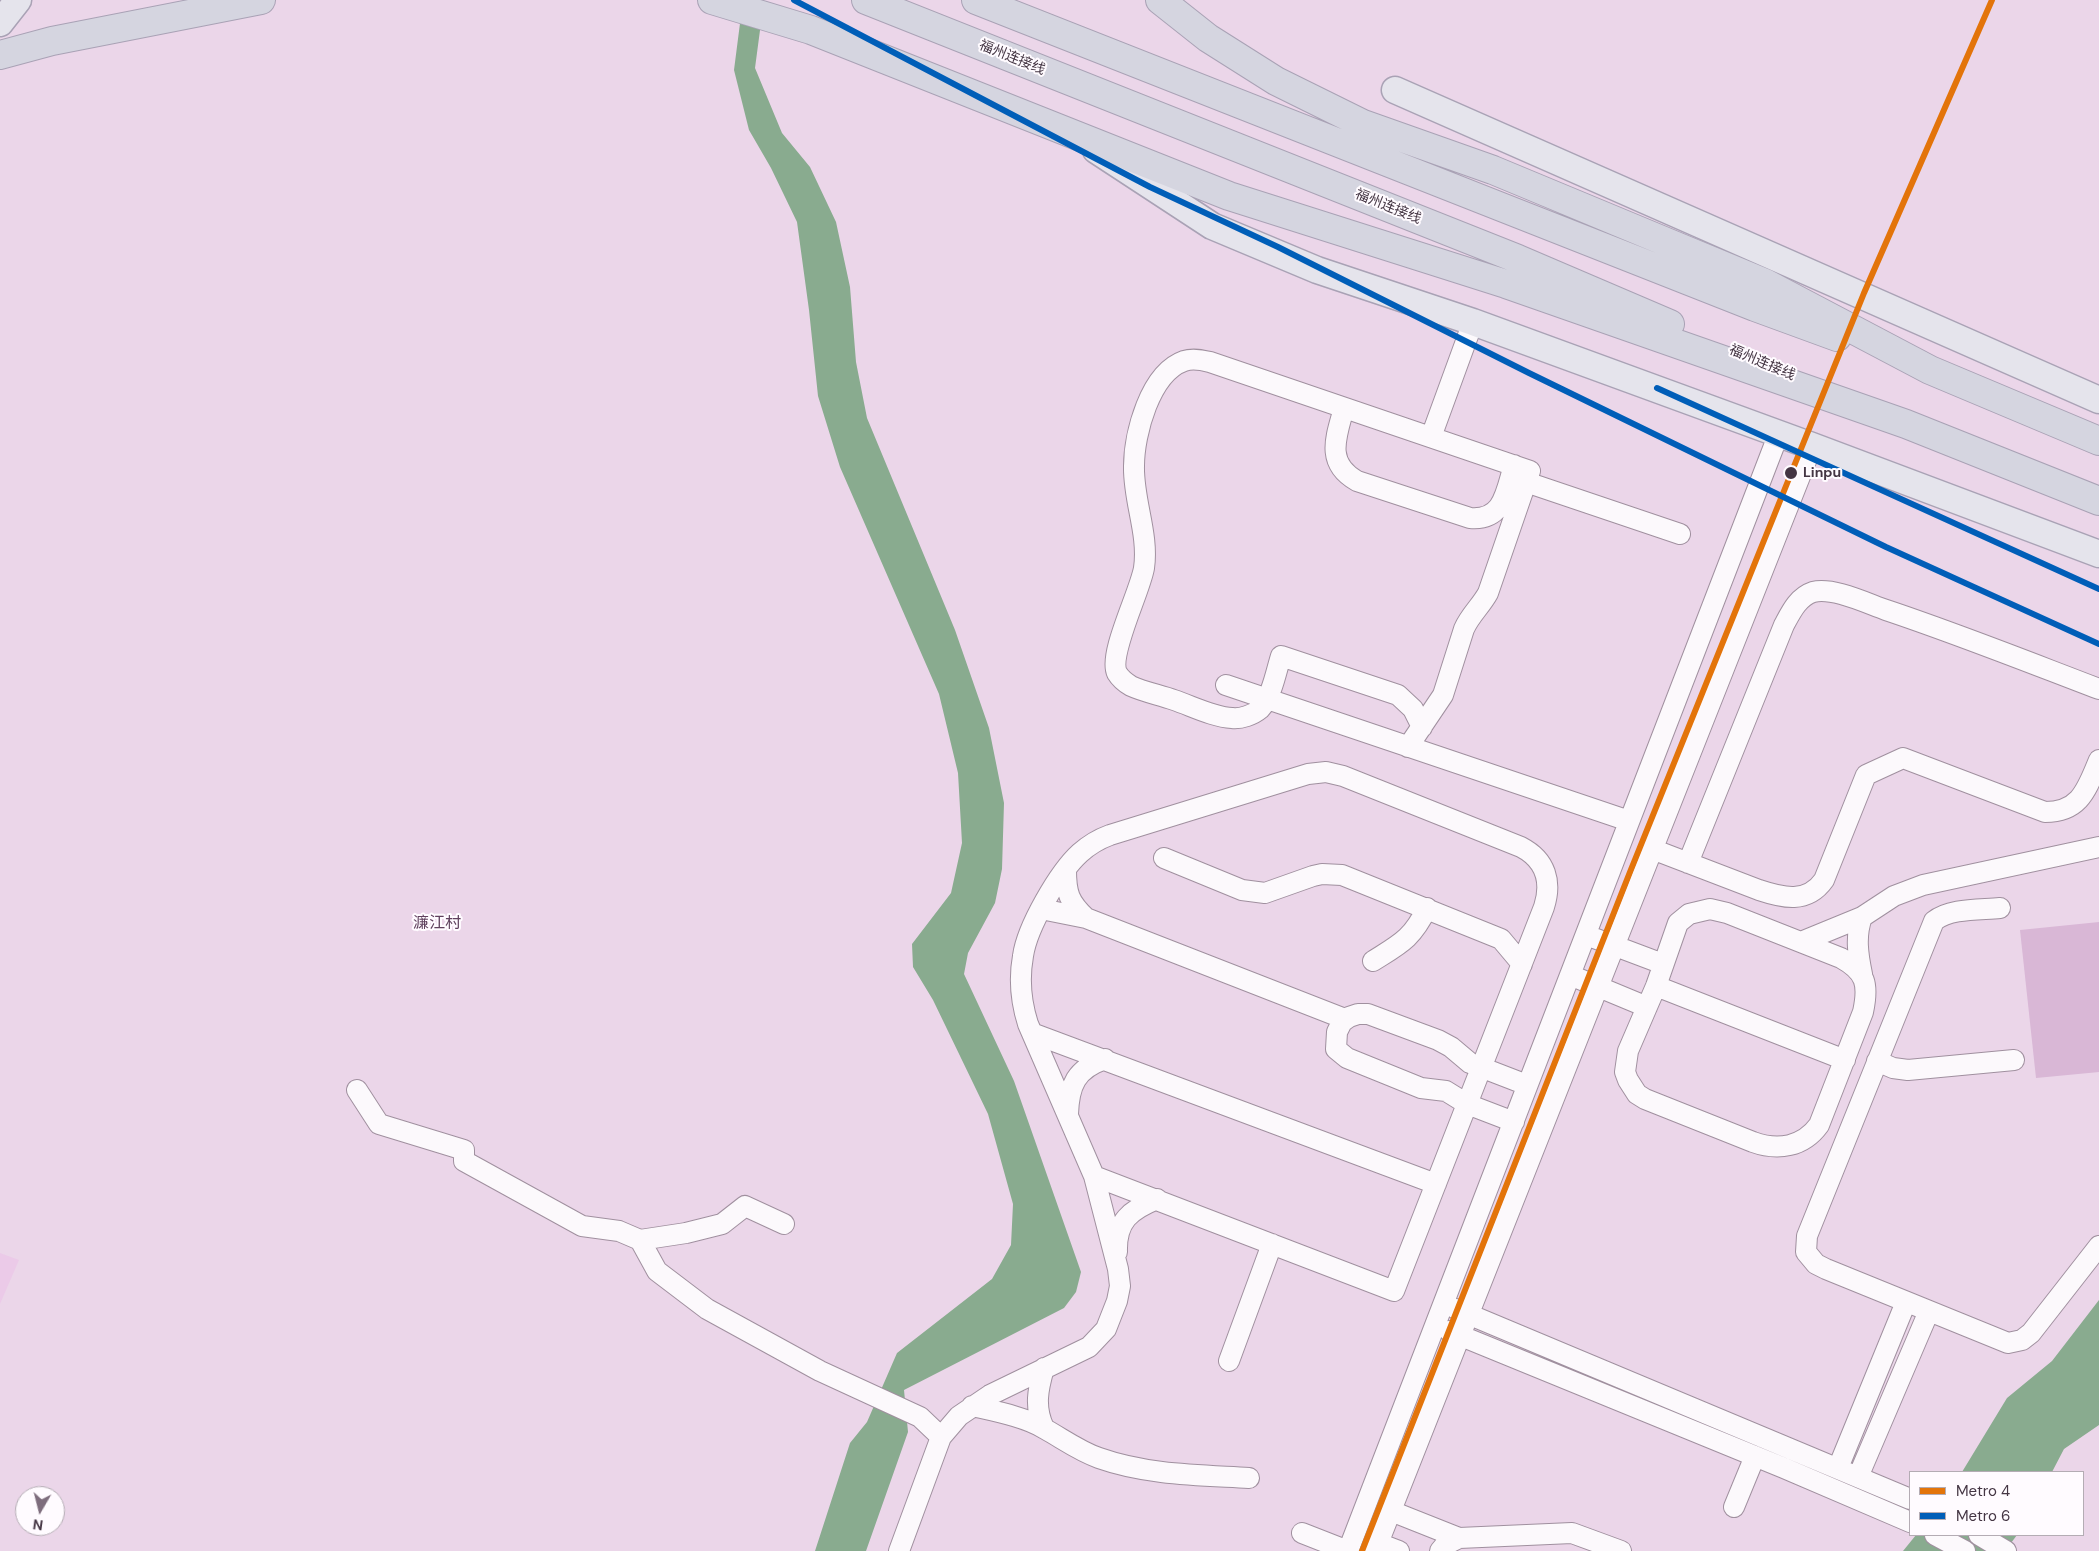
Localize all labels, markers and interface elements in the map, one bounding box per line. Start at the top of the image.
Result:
street label: 福州连接线 [976,37,1048,79]
street label: 福州连接线 [1352,186,1424,228]
street label: 福州连接线 [1727,342,1797,384]
marker: Linpu [1783,465,1799,481]
place label: Linpu [1803,465,1841,481]
district label: 濂江村 [413,914,461,934]
legend [1909,1471,2084,1536]
text: Metro 4 [1956,1481,2010,1501]
north arrow [15,1486,65,1536]
text: Metro 6 [1956,1506,2010,1526]
text: N [32,1515,44,1534]

